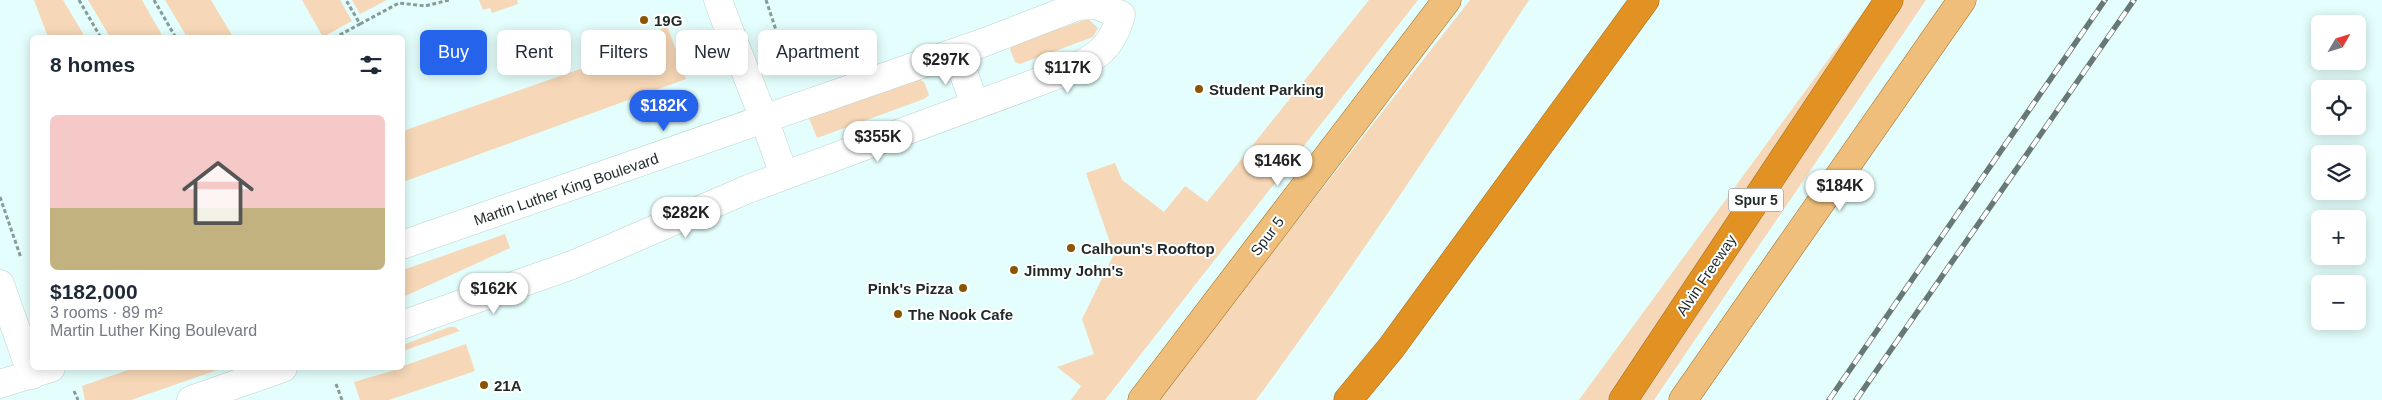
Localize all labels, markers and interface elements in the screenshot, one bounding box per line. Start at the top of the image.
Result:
place label: 19G [654,12,682,29]
marker: 19G [638,14,650,26]
north arrow [2311,15,2366,70]
map controls [2311,15,2366,330]
chip: Buy [420,30,487,75]
chip: Rent [497,30,571,75]
chip: Filters [581,30,666,75]
chip: New [676,30,748,75]
chip: Apartment [758,30,877,75]
pin: $297K [911,44,981,86]
icon: filters [357,51,385,79]
text: $297K [922,51,970,68]
pin: $117K [1033,52,1103,94]
text: 8 homes [50,53,135,76]
text: $117K [1045,59,1091,76]
button: locate [2311,80,2366,135]
place label: Student Parking [1209,81,1324,98]
marker: Student Parking [1193,83,1205,95]
pin: $182K [629,90,699,132]
text: $182K [640,97,688,114]
pin: $355K [843,120,913,163]
text: $355K [854,128,902,145]
pin: $146K [1243,144,1313,187]
button: layers [2311,145,2366,200]
icon: home [173,148,263,238]
street label: Martin Luther King Boulevard [471,149,661,229]
text: $146K [1254,152,1302,169]
pin: $184K [1805,170,1875,212]
text: $184K [1816,177,1864,194]
road number: Spur 5 [1728,188,1784,212]
pin: $282K [651,196,721,239]
text: $282K [662,204,710,221]
button: + [2311,210,2366,265]
street label: Spur 5 [1247,213,1287,259]
street label: Alvin Freeway [1673,231,1740,319]
place label: Calhoun's Rooftop [1081,240,1215,257]
marker: Calhoun's Rooftop [1065,242,1077,254]
place label: Jimmy John's [1024,262,1123,279]
marker: Jimmy John's [1008,264,1020,276]
pin: $162K [459,272,529,315]
button: − [2311,275,2366,330]
text: $182,000 [50,280,138,303]
text: $162K [470,280,518,297]
place label: Pink's Pizza [868,280,954,297]
marker: Pink's Pizza [957,282,969,294]
text: 3 rooms · 89 m² [50,304,163,321]
place label: The Nook Cafe [908,306,1013,323]
marker: The Nook Cafe [892,308,904,320]
text: Martin Luther King Boulevard [50,322,257,339]
place label: 21A [494,377,522,394]
marker: 21A [478,379,490,391]

